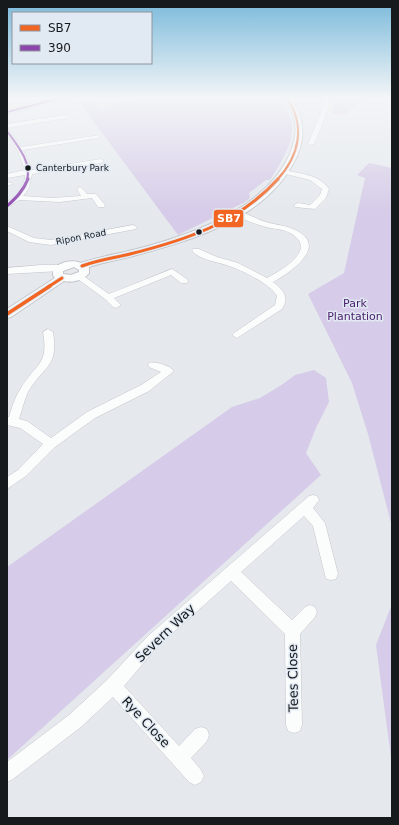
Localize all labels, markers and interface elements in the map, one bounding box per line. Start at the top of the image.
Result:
legend [12,12,152,64]
text: SB7 [48,21,71,35]
text: 390 [48,41,71,55]
marker: Canterbury Park [23,163,33,173]
place label: Canterbury Park [36,163,110,173]
line badge: SB7 [213,209,244,228]
text: SB7 [217,212,241,225]
street label: Ripon Road [55,227,107,247]
unlabelled marker [194,227,204,237]
park label: Park Plantation [327,297,383,323]
street label: Severn Way [132,601,198,665]
street label: Tees Close [285,644,301,713]
street label: Rye Close [119,694,173,750]

